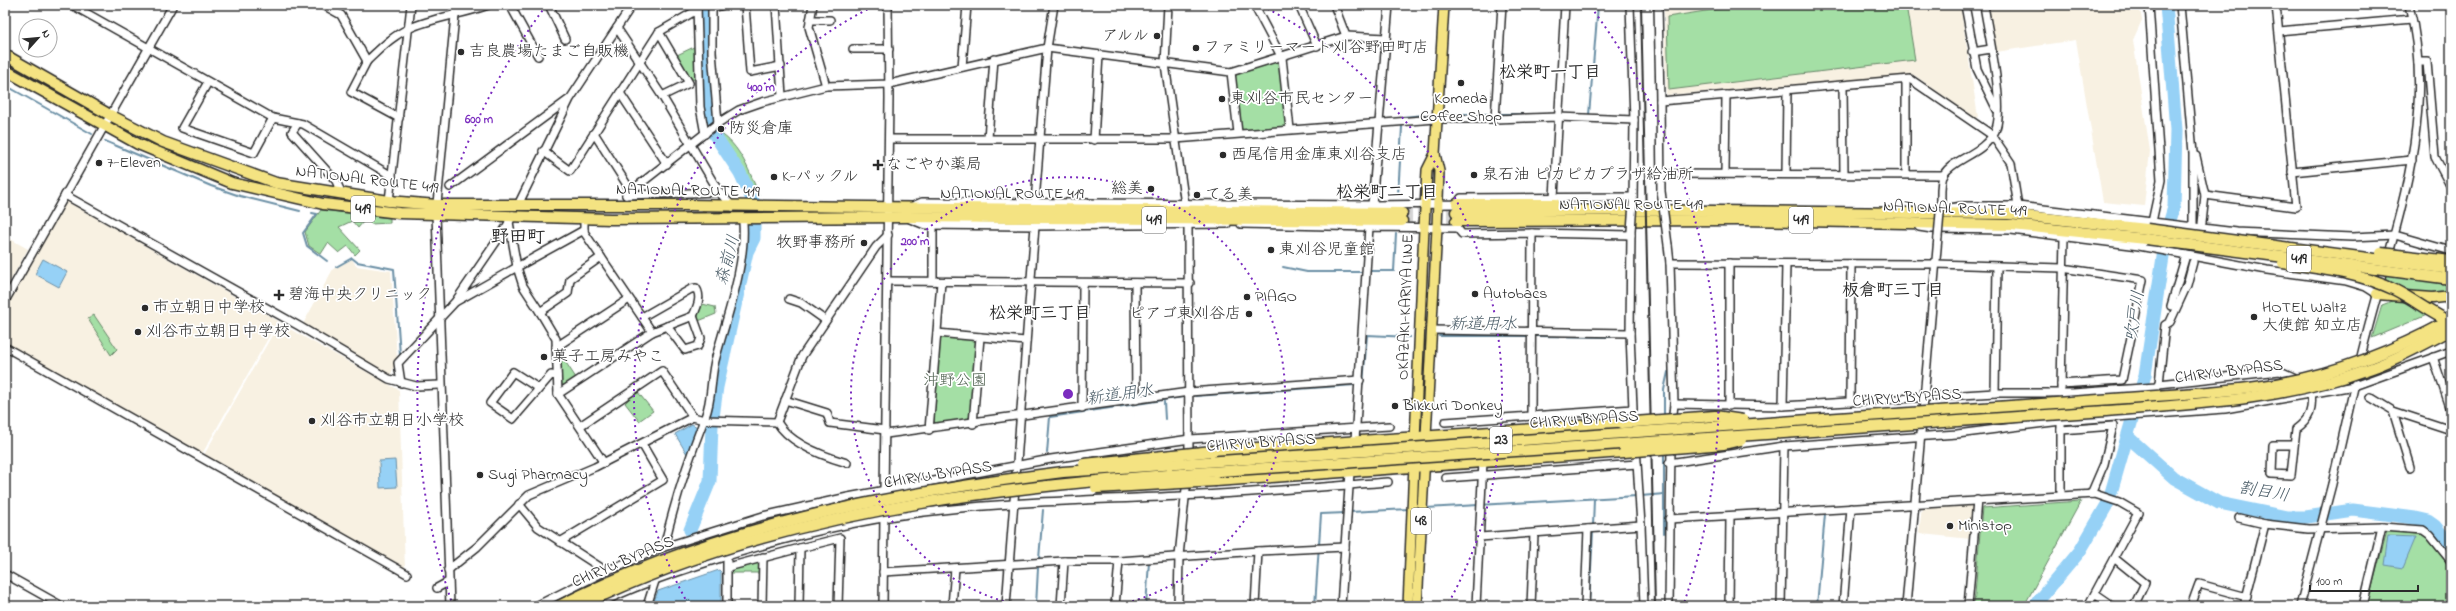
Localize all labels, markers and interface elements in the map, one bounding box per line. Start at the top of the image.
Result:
north arrow [18,18,58,58]
place label: アルル [1102,24,1149,48]
text: N [37,27,55,41]
marker: アルル [1152,31,1162,41]
place label: ファミリーマート刈谷野田町店 [1204,36,1428,60]
place label: 吉良農場たまご自販機 [469,40,629,64]
marker: ファミリーマート刈谷野田町店 [1191,43,1201,53]
marker: 吉良農場たまご自販機 [456,47,466,57]
district label: 松栄町一丁目 [1499,60,1601,85]
marker: Komeda Coffee Shop [1456,78,1466,88]
text: 400 m [746,79,775,97]
place label: 東刈谷市民センター [1230,87,1373,111]
place label: Komeda Coffee Shop [1420,87,1502,129]
marker: 東刈谷市民センター [1217,94,1227,104]
text: 600 m [464,111,494,129]
place label: 防災倉庫 [729,117,793,141]
marker: 防災倉庫 [716,124,726,134]
place label: 西尾信用金庫東刈谷支店 [1231,143,1407,167]
marker: 西尾信用金庫東刈谷支店 [1218,150,1228,160]
place label: 7-Eleven [107,151,161,175]
place label: なごやか薬局 [886,153,982,177]
marker: 7-Eleven [94,158,104,168]
street label: NATIONAL ROUTE 419 [294,159,440,201]
marker: なごやか薬局 [873,160,883,170]
place label: 泉石油 ピカピカプラザ給油所 [1482,163,1694,187]
place label: K-パックル [782,165,859,189]
marker: 泉石油 ピカピカプラザ給油所 [1469,170,1479,180]
marker: K-パックル [769,172,779,182]
place label: 総美 [1111,177,1143,201]
street label: NATIONAL ROUTE 419 [616,178,760,204]
district label: 松栄町二丁目 [1336,180,1438,205]
street label: NATIONAL ROUTE 419 [940,182,1084,206]
place label: てる美 [1205,183,1253,207]
marker: 総美 [1146,184,1156,194]
marker: てる美 [1192,190,1202,200]
street label: NATIONAL ROUTE 419 [1559,193,1703,217]
street label: NATIONAL ROUTE 419 [1883,195,2027,224]
road number: 419 [351,196,375,222]
road number: 419 [1142,207,1166,233]
road number: 419 [1789,207,1813,233]
district label: 野田町 [491,225,545,251]
place label: 牧野事務所 [776,231,856,255]
water label: 森前川 [709,232,747,288]
text: 200 m [900,233,930,251]
street label: OKAZAKI-KARIYA LINE [1391,234,1421,380]
marker: 牧野事務所 [859,238,869,248]
place label: 東刈谷児童館 [1279,238,1375,262]
marker: 東刈谷児童館 [1266,245,1276,255]
road number: 419 [2287,246,2311,272]
district label: 板倉町三丁目 [1842,278,1944,303]
place label: Autobacs [1483,282,1548,306]
place label: 碧海中央クリニック [288,283,432,307]
place label: PIAGO [1255,285,1297,309]
marker: 碧海中央クリニック [273,289,285,301]
marker: Autobacs [1470,289,1480,299]
water label: 吹戸川 [2119,289,2151,343]
marker: PIAGO [1242,292,1252,302]
place label: 市立朝日中学校 [153,296,265,320]
place label: HOTEL Waltz 大使館 知立店 [2262,296,2362,338]
district label: 松栄町三丁目 [989,301,1091,326]
place label: ピアゴ東刈谷店 [1129,302,1241,326]
marker: 市立朝日中学校 [140,303,150,313]
marker: ピアゴ東刈谷店 [1244,309,1254,319]
water label: 新道用水 [1449,312,1517,337]
marker: HOTEL Waltz 大使館 知立店 [2249,312,2259,322]
place label: 刈谷市立朝日中学校 [146,320,290,344]
marker: 刈谷市立朝日中学校 [133,327,143,337]
place label: 菓子工房みやこ [552,345,664,369]
marker: 菓子工房みやこ [539,352,549,362]
street label: CHIRYU BYPASS [2173,353,2285,391]
park label: 沖野公園 [923,369,987,393]
water label: 新道用水 [1085,378,1155,412]
street label: CHIRYU BYPASS [1852,382,1962,414]
centre of rings [1061,387,1075,401]
place label: Bikkuri Donkey [1402,394,1503,418]
marker: Bikkuri Donkey [1390,401,1400,411]
street label: CHIRYU BYPASS [1529,404,1639,436]
place label: 刈谷市立朝日小学校 [320,409,464,433]
marker: 刈谷市立朝日小学校 [307,416,317,426]
street label: CHIRYU BYPASS [1206,427,1316,459]
road number: 23 [1490,427,1512,453]
street label: CHIRYU BYPASS [882,455,994,495]
place label: Sugi Pharmacy [488,463,588,487]
marker: Sugi Pharmacy [475,470,485,480]
water label: 割目川 [2237,475,2291,509]
road number: 48 [1411,508,1431,534]
place label: Ministop [1958,514,2012,538]
marker: Ministop [1945,521,1955,531]
street label: CHIRYU BYPASS [568,530,678,594]
scale bar [2310,567,2418,593]
text: 100 m [2316,573,2343,591]

